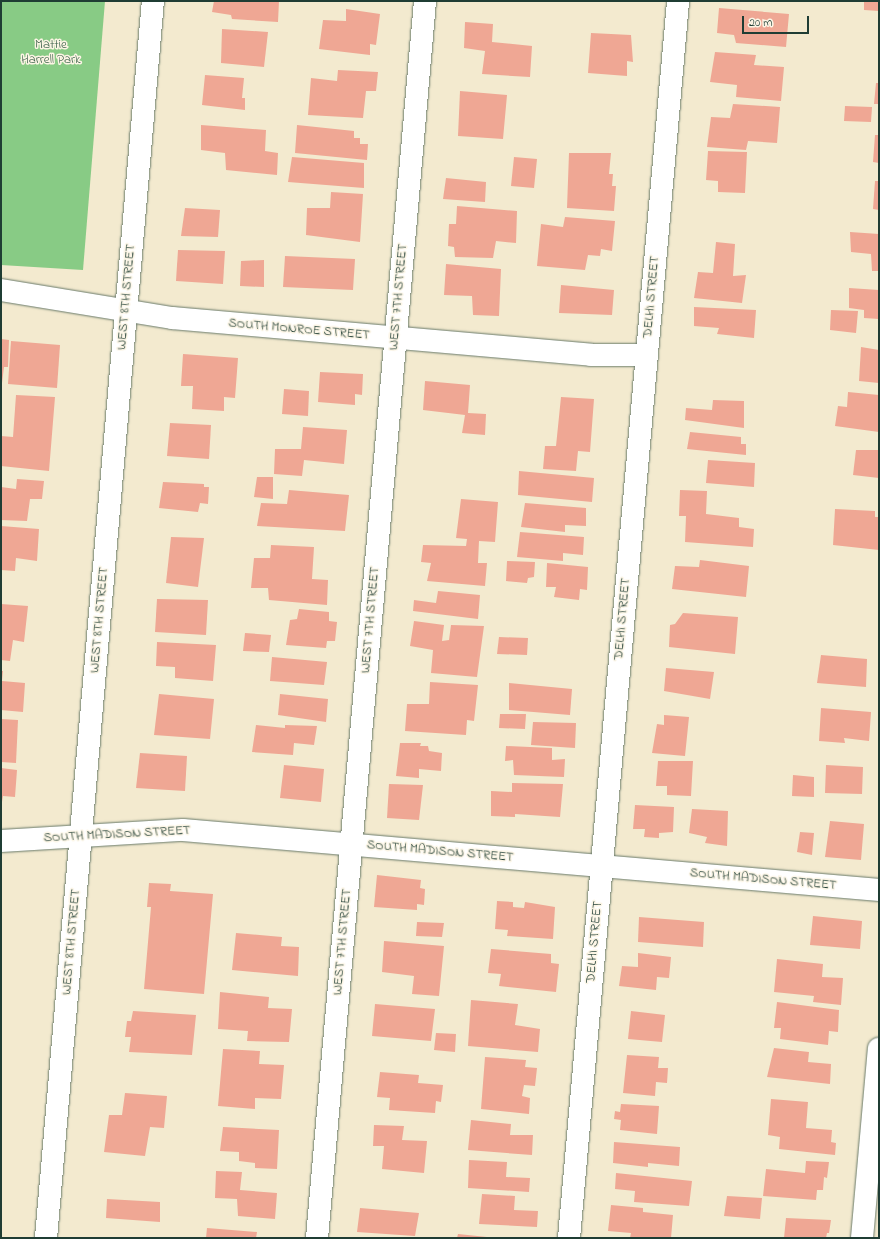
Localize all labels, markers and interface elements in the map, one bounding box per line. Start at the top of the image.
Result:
scale bar [744,8,811,34]
text: 20 m [749,14,772,32]
park label: Mattie Harrell Park [21,38,81,69]
street label: WEST 8TH STREET [115,243,139,351]
street label: WEST 7TH STREET [387,243,411,351]
street label: DELHI STREET [641,255,663,339]
street label: SOUTH MONROE STREET [228,316,370,344]
street label: WEST 8TH STREET [88,566,112,674]
street label: WEST 7TH STREET [359,566,383,674]
street label: DELHI STREET [612,577,634,661]
street label: SOUTH MADISON STREET [43,823,191,847]
street label: SOUTH MADISON STREET [366,838,514,866]
street label: SOUTH MADISON STREET [689,866,837,894]
street label: WEST 8TH STREET [60,888,84,996]
street label: WEST 7TH STREET [331,888,355,996]
street label: DELHI STREET [584,900,606,984]

